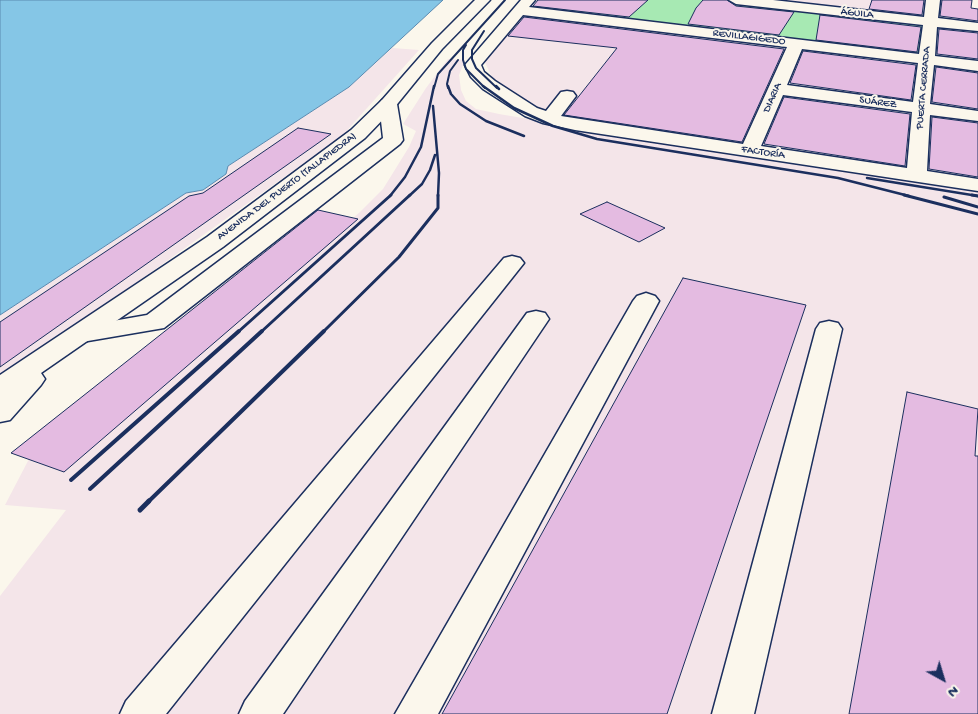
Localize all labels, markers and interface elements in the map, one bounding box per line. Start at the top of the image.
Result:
street label: ÁGUILA [840,6,874,22]
street label: REVILLAGIGEDO [712,27,786,49]
street label: PUERTA CERRADA [914,46,934,130]
street label: DIARIA [761,81,785,115]
street label: SUÁREZ [858,94,898,112]
street label: AVENIDA DEL PUERTO (TALLAPIEDRA) [215,130,359,244]
street label: FACTORÍA [740,143,786,163]
north arrow [918,654,968,704]
text: N [944,682,962,701]

